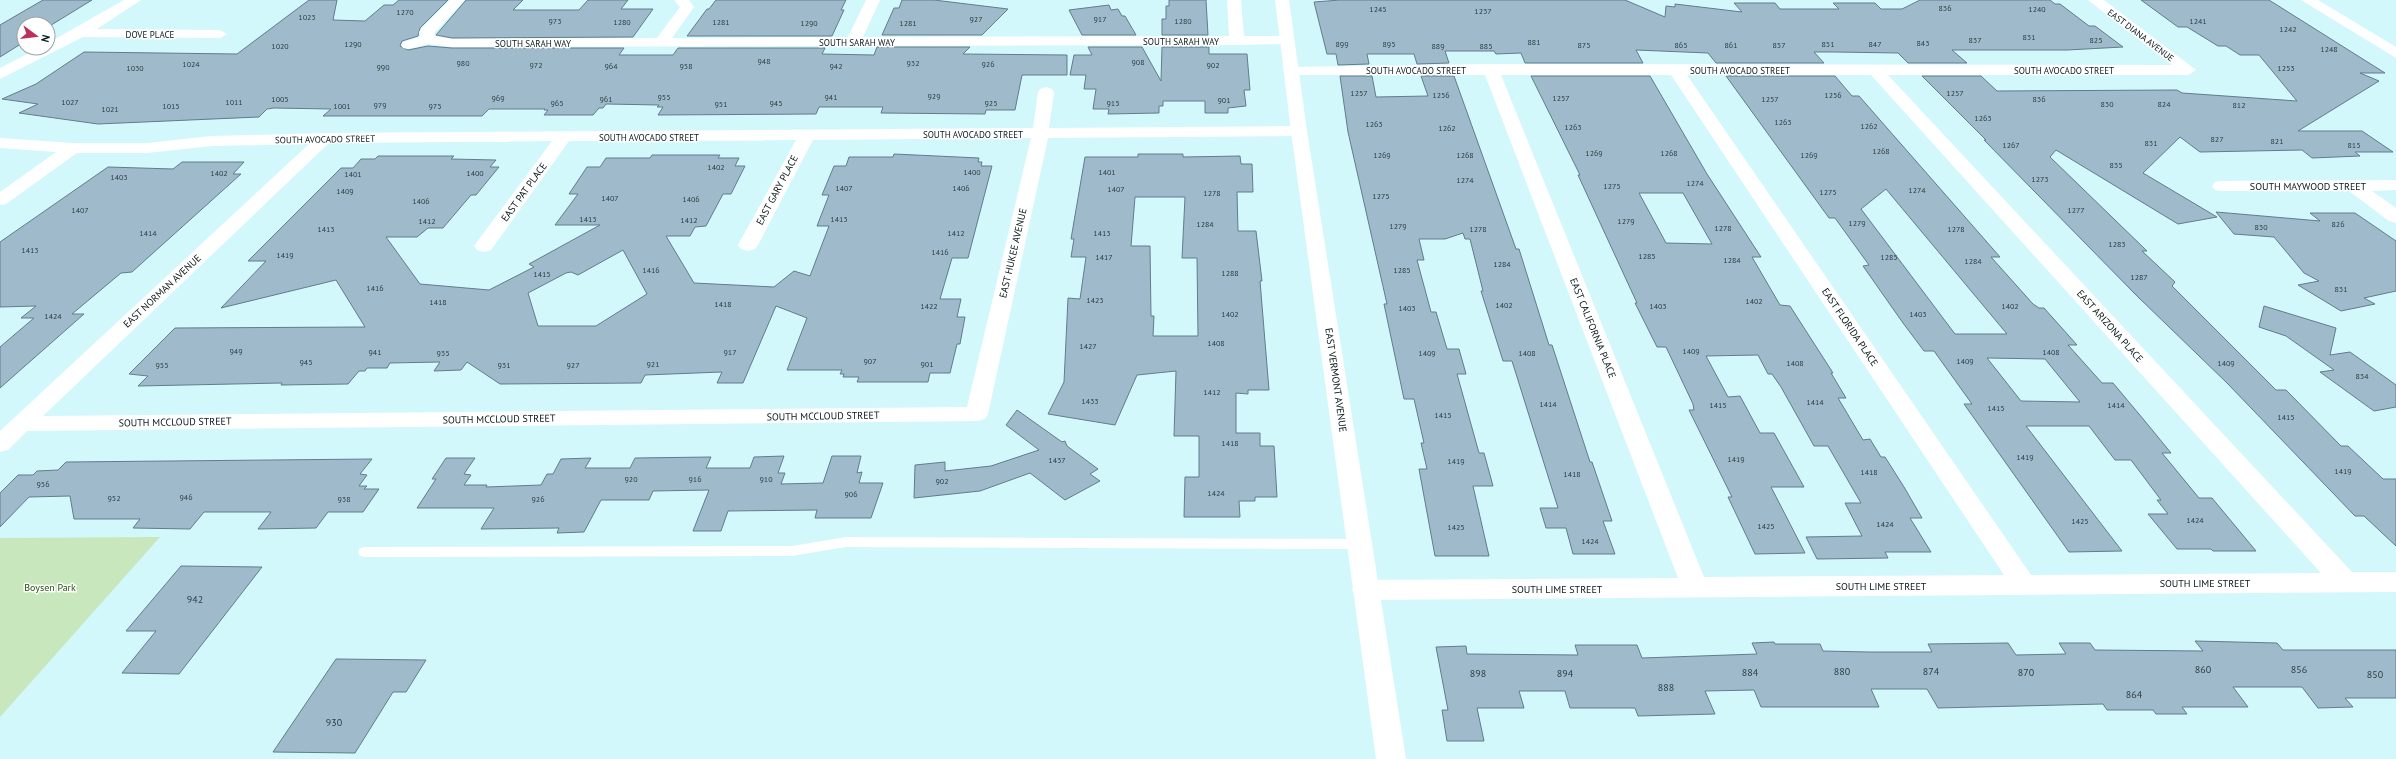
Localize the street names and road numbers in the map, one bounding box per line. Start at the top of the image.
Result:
street label: EAST DIANA AVENUE [2106,6,2177,64]
street label: DOVE PLACE [126,29,175,40]
street label: SOUTH SARAH WAY [1143,36,1219,47]
street label: SOUTH SARAH WAY [819,37,895,48]
street label: SOUTH SARAH WAY [495,38,571,49]
street label: SOUTH AVOCADO STREET [1366,65,1466,76]
street label: SOUTH AVOCADO STREET [1690,65,1790,76]
street label: SOUTH AVOCADO STREET [2014,65,2114,76]
street label: SOUTH AVOCADO STREET [923,129,1023,140]
street label: SOUTH AVOCADO STREET [599,132,699,143]
street label: SOUTH AVOCADO STREET [275,133,375,145]
street label: EAST GARY PLACE [753,153,801,227]
street label: EAST PAT PLACE [498,160,550,224]
street label: SOUTH MAYWOOD STREET [2250,180,2367,193]
street label: EAST HUKEE AVENUE [996,207,1030,299]
street label: EAST NORMAN AVENUE [120,252,204,330]
street label: EAST CALIFORNIA PLACE [1567,276,1619,380]
street label: EAST FLORIDA PLACE [1819,285,1881,369]
street label: EAST ARIZONA PLACE [2074,287,2146,365]
street label: EAST VERMONT AVENUE [1322,327,1350,433]
street label: SOUTH MCCLOUD STREET [766,409,880,423]
street label: SOUTH MCCLOUD STREET [442,412,556,426]
street label: SOUTH MCCLOUD STREET [118,415,232,429]
street label: SOUTH LIME STREET [2160,577,2251,590]
street label: SOUTH LIME STREET [1836,580,1927,593]
street label: SOUTH LIME STREET [1512,583,1603,596]

